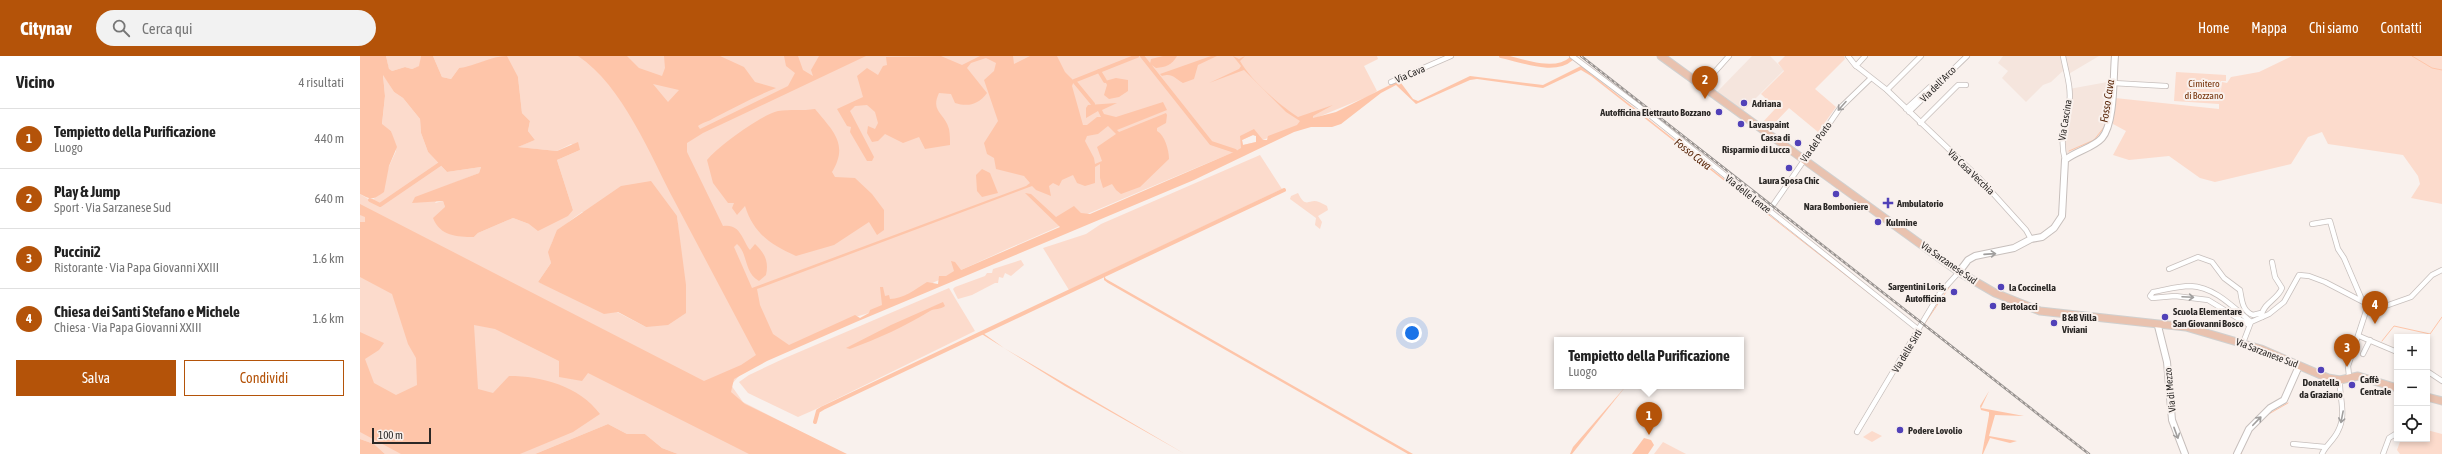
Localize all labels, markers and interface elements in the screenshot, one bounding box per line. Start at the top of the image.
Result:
search box [96,10,376,46]
text: Citynav [20,17,72,39]
icon: search [110,17,132,39]
text: Cerca qui [142,20,192,37]
text: Home [2198,20,2229,36]
text: Mappa [2251,20,2287,36]
text: Chi siamo [2309,20,2359,36]
text: Contatti [2381,20,2422,36]
street label: Via Cava [1394,63,1427,85]
street label: Via dell'Arco [1918,64,1958,104]
pin: 2 [1692,66,1718,99]
text: Vicino [16,72,55,92]
text: 4 risultati [298,75,344,90]
park label: Cimitero di Bozzano [2184,78,2224,101]
water label: Fosso Cava [2098,79,2116,123]
marker: Adriana [1739,98,1749,108]
place label: Adriana [1751,98,1781,109]
street label: Via Cascina [2056,98,2074,141]
one-way arrow [1838,101,1847,111]
place label: Autofficina Elettrauto Bozzano [1599,107,1711,118]
marker: Autofficina Elettrauto Bozzano [1714,107,1724,117]
marker: Lavaspaint [1736,119,1746,129]
place label: Lavaspaint [1749,119,1789,130]
street label: Via del Porto [1798,120,1834,164]
text: Tempietto della Purificazione [54,123,216,140]
text: 1 [26,131,32,146]
text: 440 m [315,131,344,146]
place label: Cassa di Risparmio di Lucca [1722,132,1790,155]
water label: Fosso Cava [1672,136,1714,172]
marker: Cassa di Risparmio di Lucca [1793,138,1803,148]
text: Luogo [54,140,83,155]
street label: Via Casa Vecchia [1946,147,1997,197]
marker: Laura Sposa Chic [1784,163,1794,173]
street label: Via delle Lenze [1723,173,1773,216]
place label: Laura Sposa Chic [1759,175,1820,186]
text: Play & Jump [54,183,120,200]
marker: Nara Bomboniere [1831,189,1841,199]
text: 2 [26,191,32,206]
text: 640 m [315,191,344,206]
marker: Ambulatorio [1882,197,1894,209]
place label: Ambulatorio [1896,198,1944,209]
text: Sport · Via Sarzanese Sud [54,200,171,215]
place label: Nara Bomboniere [1804,201,1869,212]
marker: Kulmine [1873,217,1883,227]
place label: Kulmine [1886,217,1918,228]
street label: Via Sarzanese Sud [1919,240,1979,287]
text: Puccini2 [54,243,101,260]
one-way arrow [1983,250,1996,257]
text: 3 [26,251,32,266]
text: 1.6 km [313,251,344,266]
text: Ristorante · Via Papa Giovanni XXIII [54,260,219,275]
place label: Sargentini Loris, Autofficina [1888,281,1946,304]
marker: la Coccinella [1996,282,2006,292]
place label: la Coccinella [2009,282,2056,293]
marker: Sargentini Loris, Autofficina [1949,287,1959,297]
pin: 4 [2362,291,2388,324]
one-way arrow [2181,293,2194,300]
marker: Bertolacci [1988,301,1998,311]
place label: Bertolacci [2001,301,2038,312]
text: Chiesa dei Santi Stefano e Michele [54,303,240,320]
place label: Scuola Elementare San Giovanni Bosco [2173,306,2244,329]
text: 4 [26,311,32,326]
text: 1.6 km [313,311,344,326]
place label: B &B Villa Viviani [2061,312,2097,335]
marker: Scuola Elementare San Giovanni Bosco [2160,312,2170,322]
marker: B &B Villa Viviani [2049,318,2059,328]
text: Chiesa · Via Papa Giovanni XXIII [54,320,202,335]
your location [1402,323,1422,343]
street label: Via delle Sirti [1890,328,1924,374]
pin: 3 [2334,334,2360,367]
map controls [2394,334,2430,442]
button: + [2394,334,2430,370]
street label: Via Sarzanese Sud [2234,336,2300,370]
popup [1554,337,1744,389]
text: Tempietto della Purificazione [1568,347,1730,364]
button: Salva [16,360,176,396]
button: Condividi [184,360,344,396]
text: Luogo [1568,364,1597,379]
marker: Donatella da Graziano [2316,365,2326,375]
street label: Via di Mezzo [2162,367,2178,413]
button: − [2394,370,2430,406]
place label: Caffè Centrale [2360,374,2392,397]
place label: Donatella da Graziano [2299,377,2343,400]
marker: Caffè Centrale [2347,380,2357,390]
pin: 1 [1636,402,1662,435]
button: locate [2394,406,2430,442]
one-way arrow [2337,411,2345,424]
one-way arrow [2252,416,2262,426]
marker: Podere Lovolio [1895,425,1905,435]
place label: Podere Lovolio [1908,425,1963,436]
scale bar [372,426,431,445]
one-way arrow [2173,426,2181,438]
text: 100 m [378,429,403,441]

